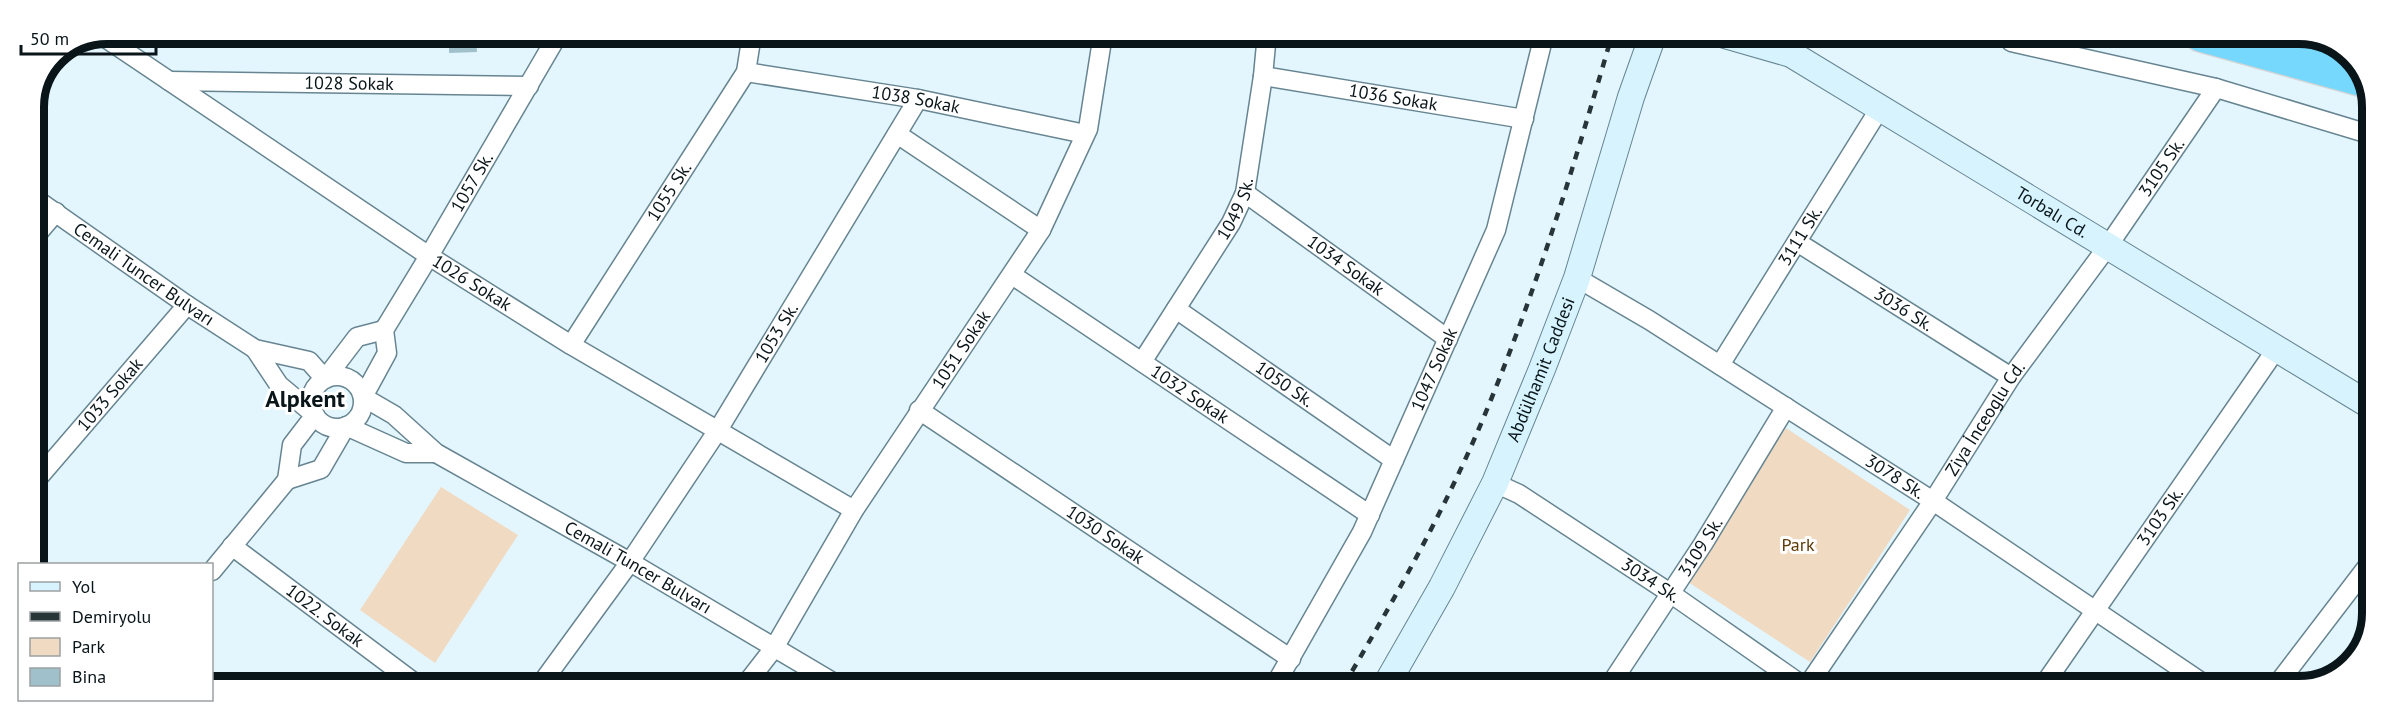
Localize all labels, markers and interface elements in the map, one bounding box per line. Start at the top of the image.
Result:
scale bar [21,18,156,56]
text: 50 m [30,27,69,50]
street label: 1028 Sokak [304,71,394,95]
street label: 1036 Sokak [1347,78,1440,116]
street label: 1038 Sokak [870,80,963,119]
street label: 3105 Sk. [2133,133,2189,201]
street label: 1057 Sk. [445,148,498,216]
street label: 1055 Sk. [641,157,696,226]
street label: 1049 Sk. [1211,176,1258,244]
street label: Torbalı Cd. [2012,181,2093,243]
street label: 3111 Sk. [1773,202,1827,270]
street label: Cemali Tuncer Bulvarı [69,217,219,331]
street label: 1034 Sokak [1303,230,1389,301]
street label: 1026 Sokak [428,249,516,316]
street label: 3036 Sk. [1870,281,1938,336]
street label: Abdülhamit Caddesi [1501,294,1580,445]
street label: 1053 Sk. [749,298,803,367]
street label: 1051 Sokak [926,305,995,393]
street label: 1047 Sokak [1405,324,1462,414]
street label: 1033 Sokak [72,353,148,436]
street label: 1050 Sk. [1251,355,1319,412]
street label: Ziya İnceoglu Cd. [1940,356,2030,480]
street label: 1032 Sokak [1146,359,1234,428]
district label: Alpkent [265,383,345,414]
street label: 3078 Sk. [1861,449,1929,504]
street label: 3103 Sk. [2132,483,2188,550]
street label: 1030 Sokak [1062,500,1149,569]
street label: 3109 Sk. [1673,513,1728,581]
street label: Cemali Tuncer Bulvarı [561,516,716,619]
park label: Park [1781,533,1815,556]
street label: 3034 Sk. [1617,552,1685,608]
legend [18,563,213,701]
text: Yol [72,575,96,598]
street label: 1022. Sokak [281,578,369,652]
text: Demiryolu [72,605,151,628]
text: Park [72,635,105,658]
text: Bina [72,665,106,688]

